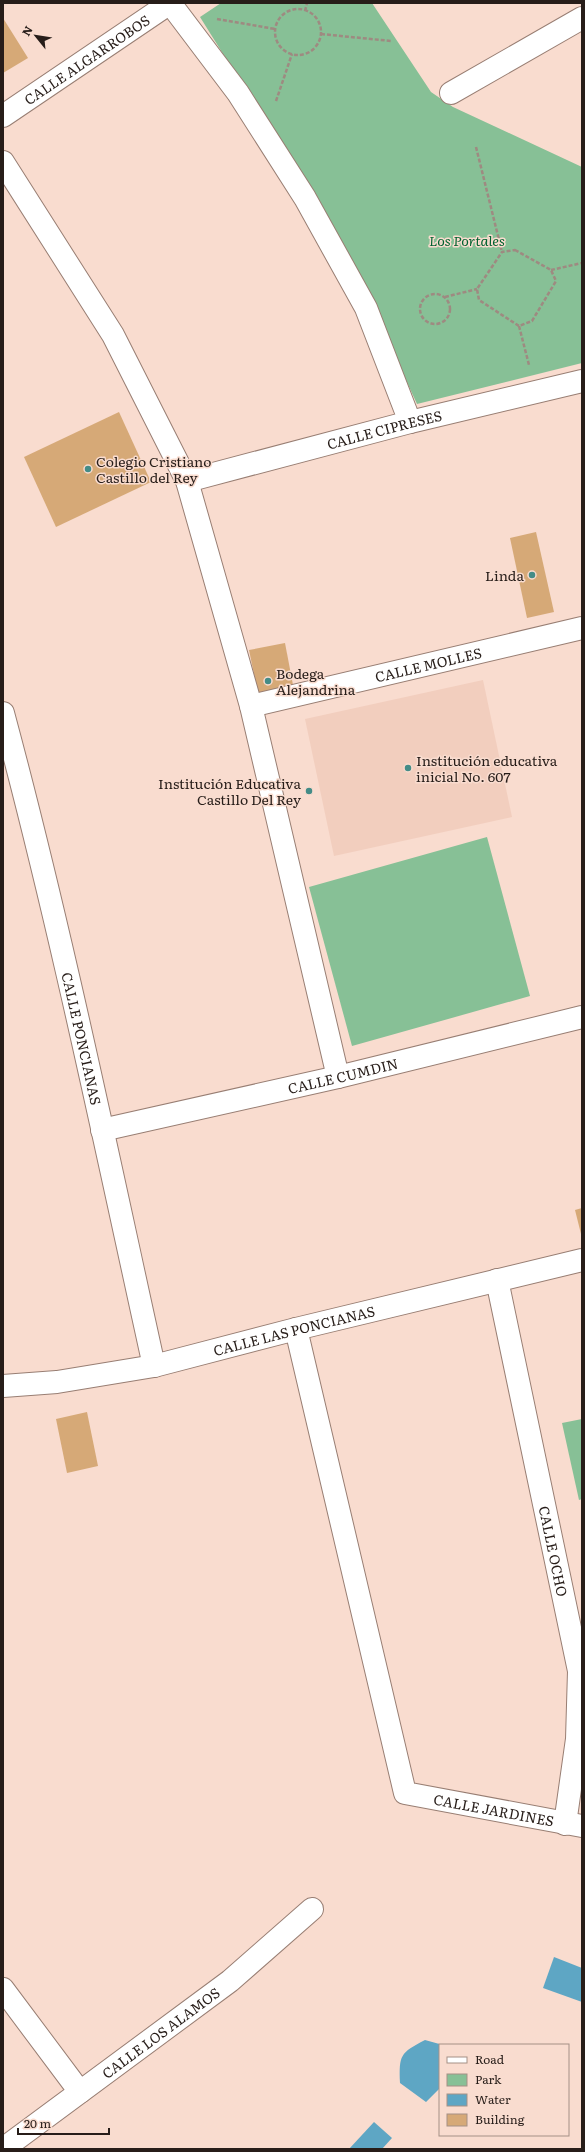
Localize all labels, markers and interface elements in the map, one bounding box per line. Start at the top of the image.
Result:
street label: CALLE ALGARROBOS [20,10,154,109]
north arrow [16,16,56,56]
text: N [17,23,36,38]
park label: Los Portales [429,230,505,250]
street label: CALLE CIPRESES [325,405,444,454]
place label: Colegio Cristiano Castillo del Rey [96,451,211,487]
marker: Colegio Cristiano Castillo del Rey [83,464,93,474]
place label: Linda [485,565,524,585]
marker: Linda [527,570,537,580]
street label: CALLE MOLLES [373,642,483,686]
place label: Bodega Alejandrina [276,663,356,699]
marker: Bodega Alejandrina [263,676,273,686]
place label: Institución educativa inicial No. 607 [416,750,558,786]
marker: Institución educativa inicial No. 607 [403,763,413,773]
place label: Institución Educativa Castillo Del Rey [158,773,302,809]
marker: Institución Educativa Castillo Del Rey [304,786,314,796]
street label: CALLE PONCIANAS [57,970,107,1107]
street label: CALLE CUMDIN [286,1053,400,1098]
street label: CALLE LAS PONCIANAS [211,1300,377,1360]
street label: CALLE OCHO [535,1504,573,1598]
street label: CALLE JARDINES [432,1789,556,1831]
street label: CALLE LOS ALAMOS [97,1982,224,2083]
legend [439,2044,569,2136]
text: Road [475,2050,505,2068]
text: Park [475,2070,502,2088]
text: Water [475,2090,511,2108]
scale bar [18,2110,109,2136]
text: Building [475,2110,525,2128]
text: 20 m [24,2114,51,2132]

